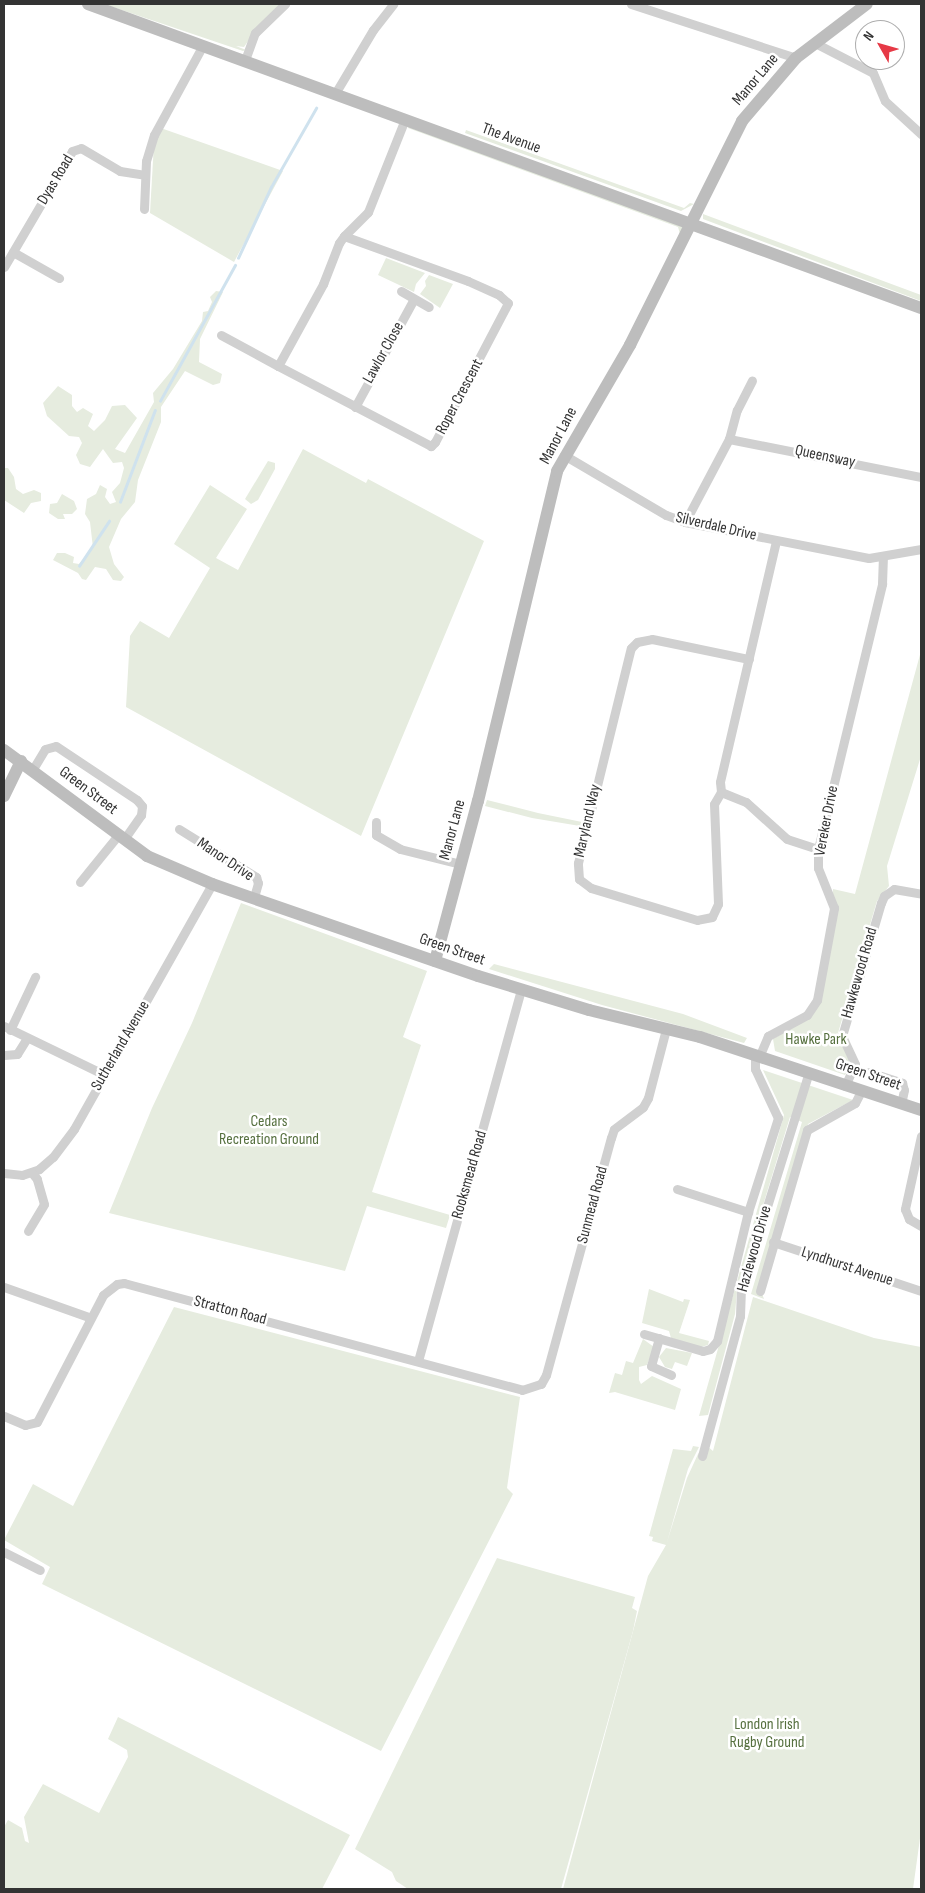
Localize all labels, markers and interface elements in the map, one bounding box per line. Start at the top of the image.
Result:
north arrow [855,20,905,70]
text: N [860,28,878,44]
street label: Manor Lane [729,50,783,110]
street label: The Avenue [479,119,543,159]
street label: Dyas Road [34,152,78,208]
street label: Lawlor Close [359,319,409,387]
street label: Roper Crescent [432,356,488,438]
street label: Manor Lane [536,404,582,468]
street label: Queensway [793,441,857,473]
street label: Silverdale Drive [674,508,758,546]
street label: Green Street [55,763,121,819]
street label: Maryland Way [570,783,606,859]
street label: Vereker Drive [811,784,843,858]
street label: Manor Lane [436,798,470,862]
street label: Manor Drive [193,834,257,886]
street label: Hawkewood Road [838,925,882,1021]
street label: Green Street [417,930,487,970]
street label: Sutherland Avenue [88,998,154,1094]
park label: Hawke Park [785,1030,847,1050]
street label: Green Street [833,1055,903,1095]
park label: Cedars Recreation Ground [219,1112,319,1150]
street label: Rooksmead Road [448,1129,492,1221]
street label: Sunmead Road [573,1164,613,1246]
street label: Hazlewood Drive [734,1204,776,1294]
street label: Lyndhurst Avenue [799,1243,895,1291]
street label: Stratton Road [192,1292,268,1330]
park label: London Irish Rugby Ground [730,1715,804,1753]

